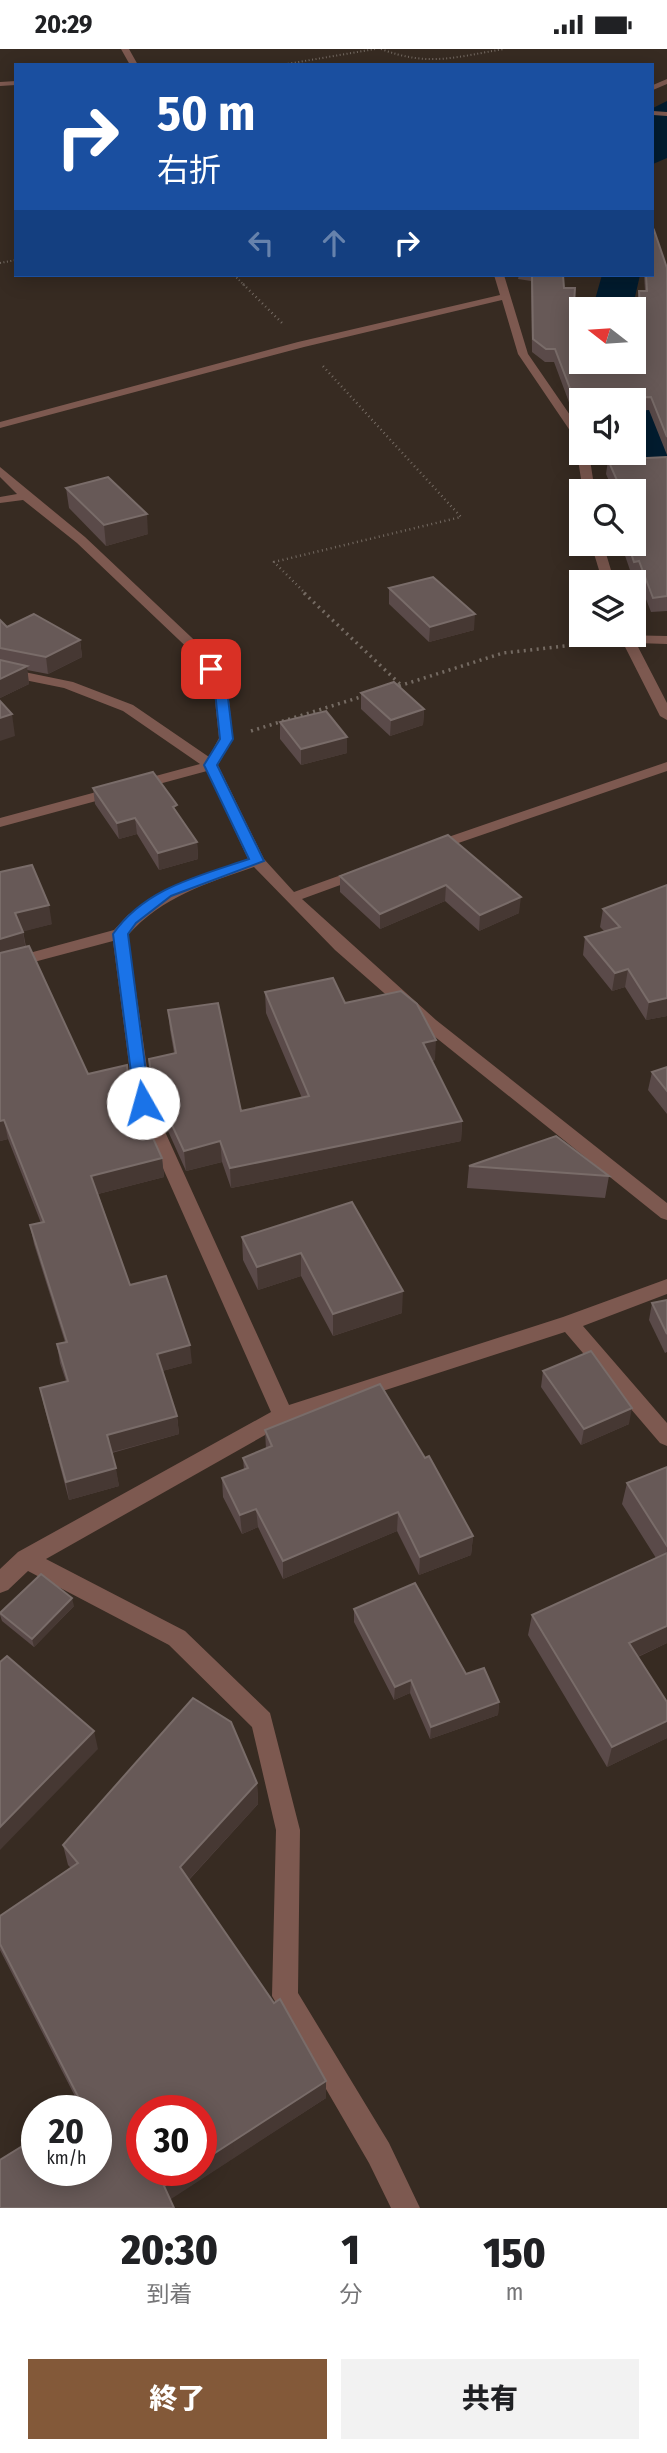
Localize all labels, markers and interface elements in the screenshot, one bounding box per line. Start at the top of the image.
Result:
text: 20:29 [35,9,93,40]
text: 50 m [157,84,255,143]
icon: right [42,91,133,182]
text: 右折 [157,151,221,189]
icon: left [242,224,280,262]
icon: ahead [315,224,353,262]
icon: right [388,224,426,262]
north arrow [569,297,646,375]
map controls [569,297,646,647]
button: sound [569,388,646,465]
button: search [569,479,646,556]
button: layers [569,570,646,647]
pin [181,639,241,699]
icon: arrive [192,650,230,688]
position arrow [106,1066,180,1140]
speed limit sign: 30 [126,2095,217,2186]
text: 20 [49,2110,84,2152]
text: km/h [46,2147,87,2169]
text: 20:30 [121,2225,218,2275]
text: 1 [342,2225,360,2275]
text: 150 [483,2228,546,2278]
text: m [506,2278,523,2306]
text: 到着 [147,2280,193,2308]
text: 分 [339,2280,362,2308]
button: 終了 [28,2359,327,2439]
button: 共有 [341,2359,639,2439]

